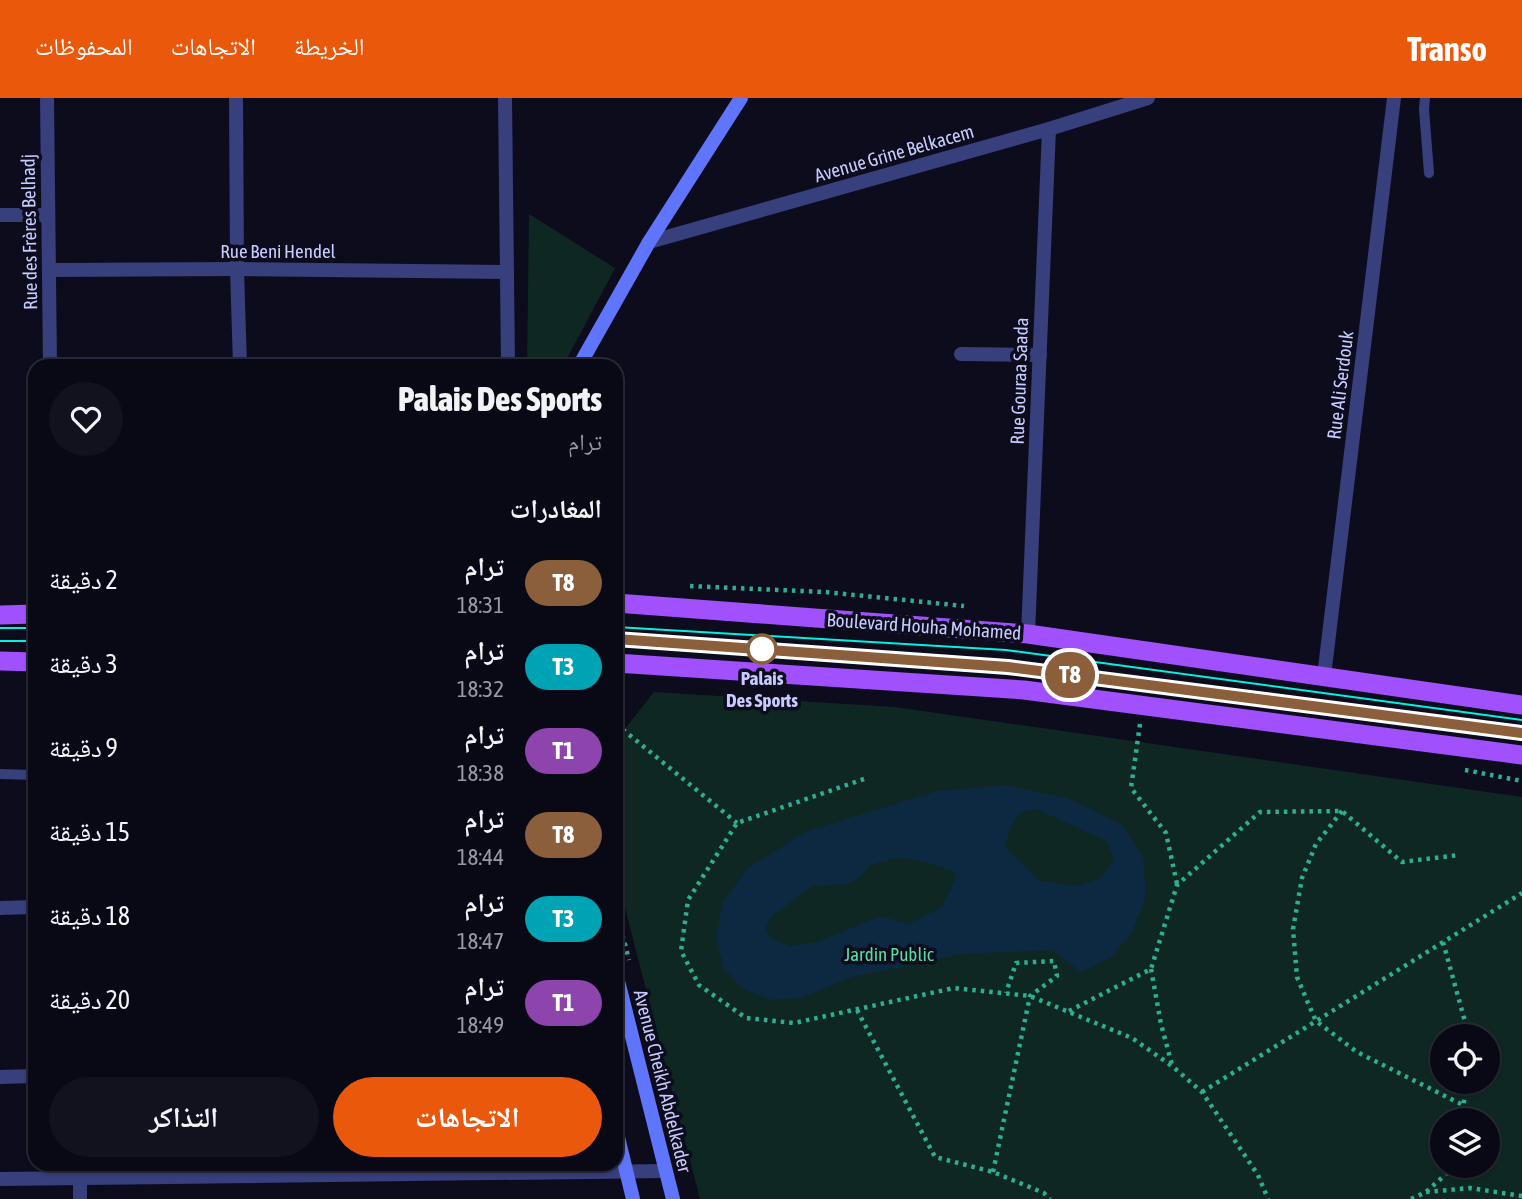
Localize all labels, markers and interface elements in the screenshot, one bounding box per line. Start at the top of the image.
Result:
text: Transo [1407,30,1487,68]
text: المحفوظات [35,33,133,60]
text: الاتجاهات [171,33,256,60]
text: الخريطة [294,33,365,60]
street label: Avenue Grine Belkacem [812,120,976,186]
street label: Rue des Frères Belhadj [17,154,41,310]
street label: Rue Beni Hendel [220,240,336,262]
street label: Rue Gouraa Saada [1006,317,1032,445]
street label: Rue Ali Serdouk [1322,329,1358,440]
text: Palais Des Sports [398,380,602,418]
button: heart [49,382,123,456]
text: ترام [568,429,602,455]
text: المغادرات [510,494,602,524]
text: ترام [464,552,504,582]
text: 2 دقيقة [49,565,118,595]
text: T8 [553,569,574,596]
text: 18:31 [457,592,504,618]
street label: Boulevard Houha Mohamed [826,608,1022,644]
marker: Palais Des Sports [747,634,777,664]
text: ترام [464,636,504,666]
text: 3 دقيقة [49,649,118,679]
line badge: T8 [1038,652,1102,698]
text: T3 [553,653,574,680]
text: T8 [1059,661,1081,688]
place label: Palais Des Sports [726,667,798,711]
text: 18:32 [457,676,504,702]
text: ترام [464,720,504,750]
text: 9 دقيقة [49,733,118,763]
text: T1 [553,737,574,764]
text: 18:38 [457,760,504,786]
text: ترام [464,804,504,834]
text: 15 دقيقة [49,817,130,847]
text: T8 [553,821,574,848]
text: 18:44 [457,844,504,870]
text: ترام [464,888,504,918]
text: 18 دقيقة [49,901,130,931]
text: T3 [553,905,574,932]
text: 18:47 [457,928,504,954]
park label: Jardin Public [844,943,935,965]
text: ترام [464,972,504,1002]
text: 20 دقيقة [49,985,130,1015]
street label: Avenue Cheikh Abdelkader [630,987,696,1175]
text: T1 [553,989,574,1016]
text: 18:49 [457,1012,504,1038]
map controls [1430,1024,1500,1178]
button: locate [1430,1024,1500,1094]
button: التذاكر [49,1077,319,1157]
button: الاتجاهات [333,1077,602,1157]
button: layers [1430,1108,1500,1178]

